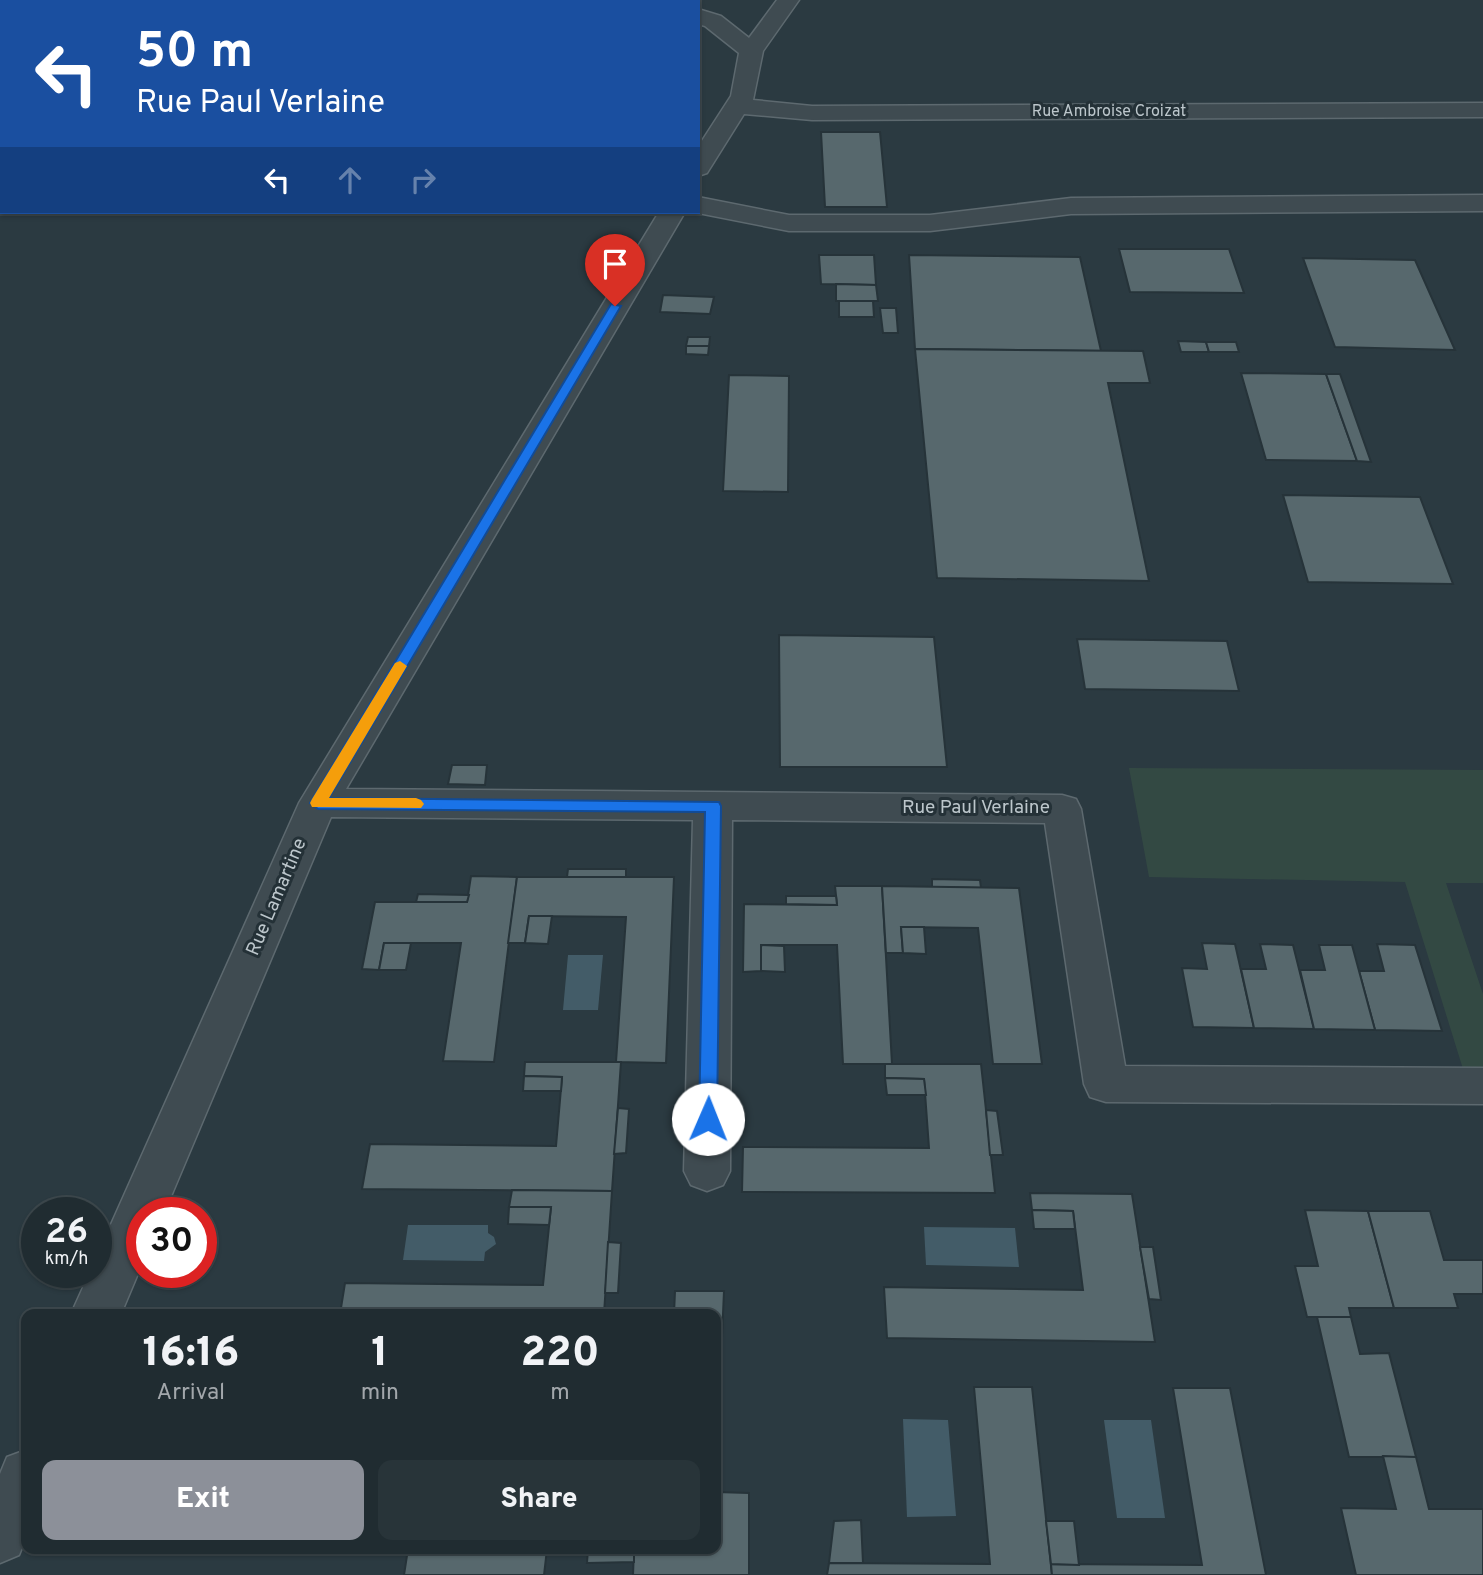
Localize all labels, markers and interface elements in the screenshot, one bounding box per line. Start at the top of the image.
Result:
text: 50 m [136,23,253,85]
icon: left [21,28,112,119]
text: Rue Paul Verlaine [136,84,385,124]
street label: Rue Ambroise Croizat [1032,102,1186,122]
icon: left [258,161,296,199]
icon: ahead [331,161,369,199]
icon: right [404,161,442,199]
pin [585,234,645,306]
icon: arrive [596,245,634,283]
street label: Rue Paul Verlaine [902,796,1050,820]
street label: Rue Lamartine [241,835,313,959]
position arrow [671,1082,745,1156]
speed limit sign: 30 [126,1197,217,1288]
text: 26 [45,1211,88,1255]
text: km/h [45,1248,88,1271]
text: 16:16 [142,1328,239,1381]
text: 1 [371,1328,388,1381]
text: 220 [520,1328,600,1381]
text: Arrival [157,1379,225,1408]
text: min [361,1379,399,1408]
text: m [550,1379,570,1408]
button: Exit [42,1460,364,1540]
button: Share [378,1460,700,1540]

